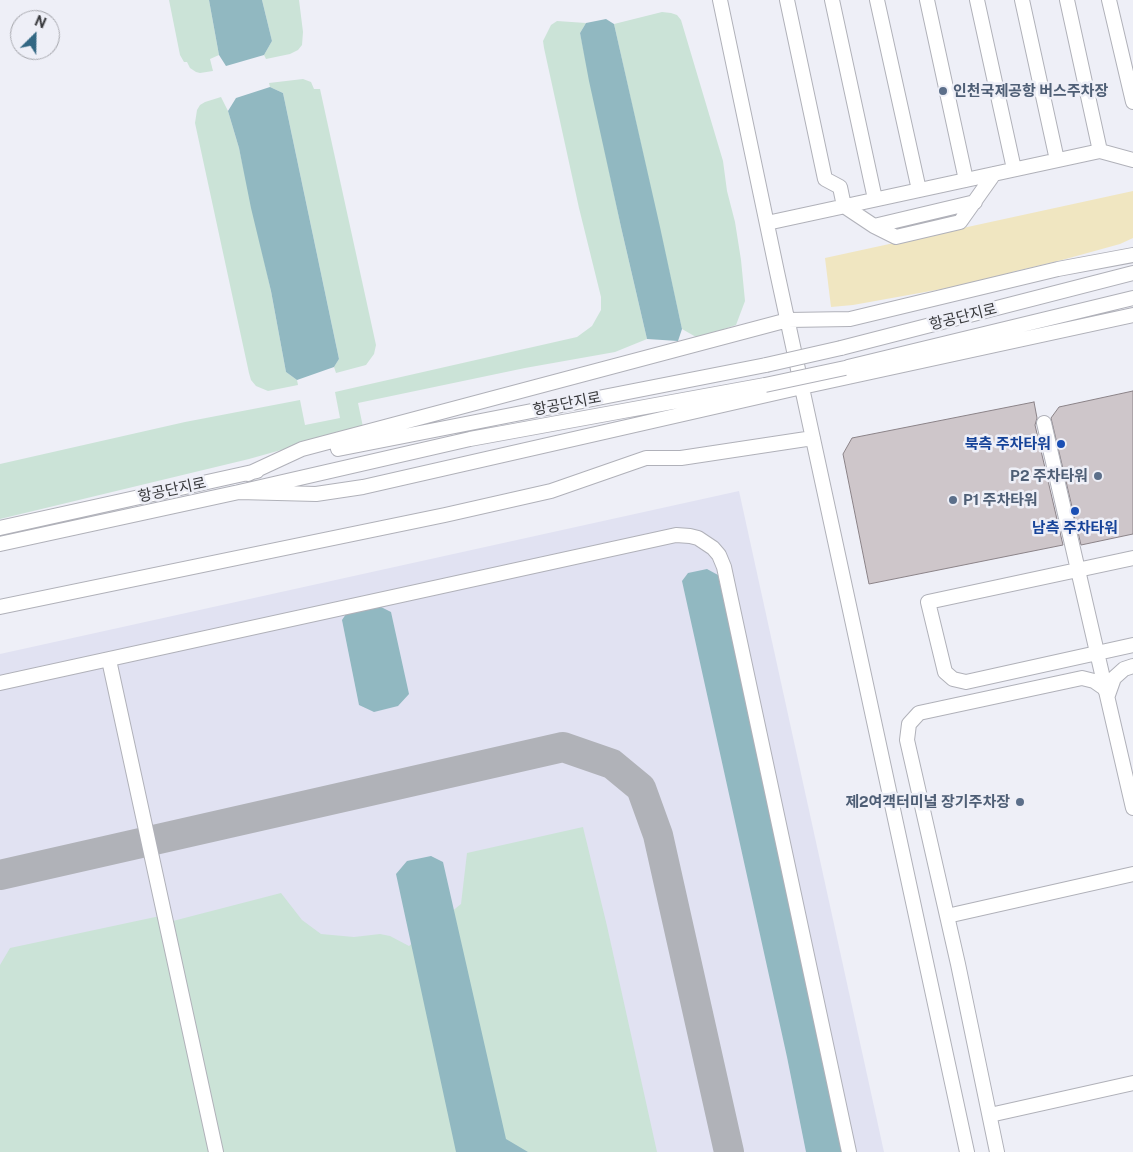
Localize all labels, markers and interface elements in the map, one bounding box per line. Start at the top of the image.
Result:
north arrow [10,10,60,60]
text: N [32,13,49,32]
place label: 인천국제공항 버스주차장 [953,82,1108,100]
marker: 인천국제공항 버스주차장 [937,85,949,97]
street label: 항공단지로 [927,300,999,334]
street label: 항공단지로 [531,389,603,419]
place label: 북측 주차타워 [965,435,1051,453]
marker: 북측 주차타워 [1055,438,1067,450]
place label: P2 주차타워 [1010,467,1088,485]
marker: P2 주차타워 [1092,470,1104,482]
street label: 항공단지로 [136,474,208,506]
place label: P1 주차타워 [963,491,1038,509]
marker: P1 주차타워 [947,494,959,506]
marker: 남측 주차타워 [1069,505,1081,517]
place label: 남측 주차타워 [1032,519,1118,537]
place label: 제2여객터미널 장기주차장 [845,793,1010,811]
marker: 제2여객터미널 장기주차장 [1014,796,1026,808]

